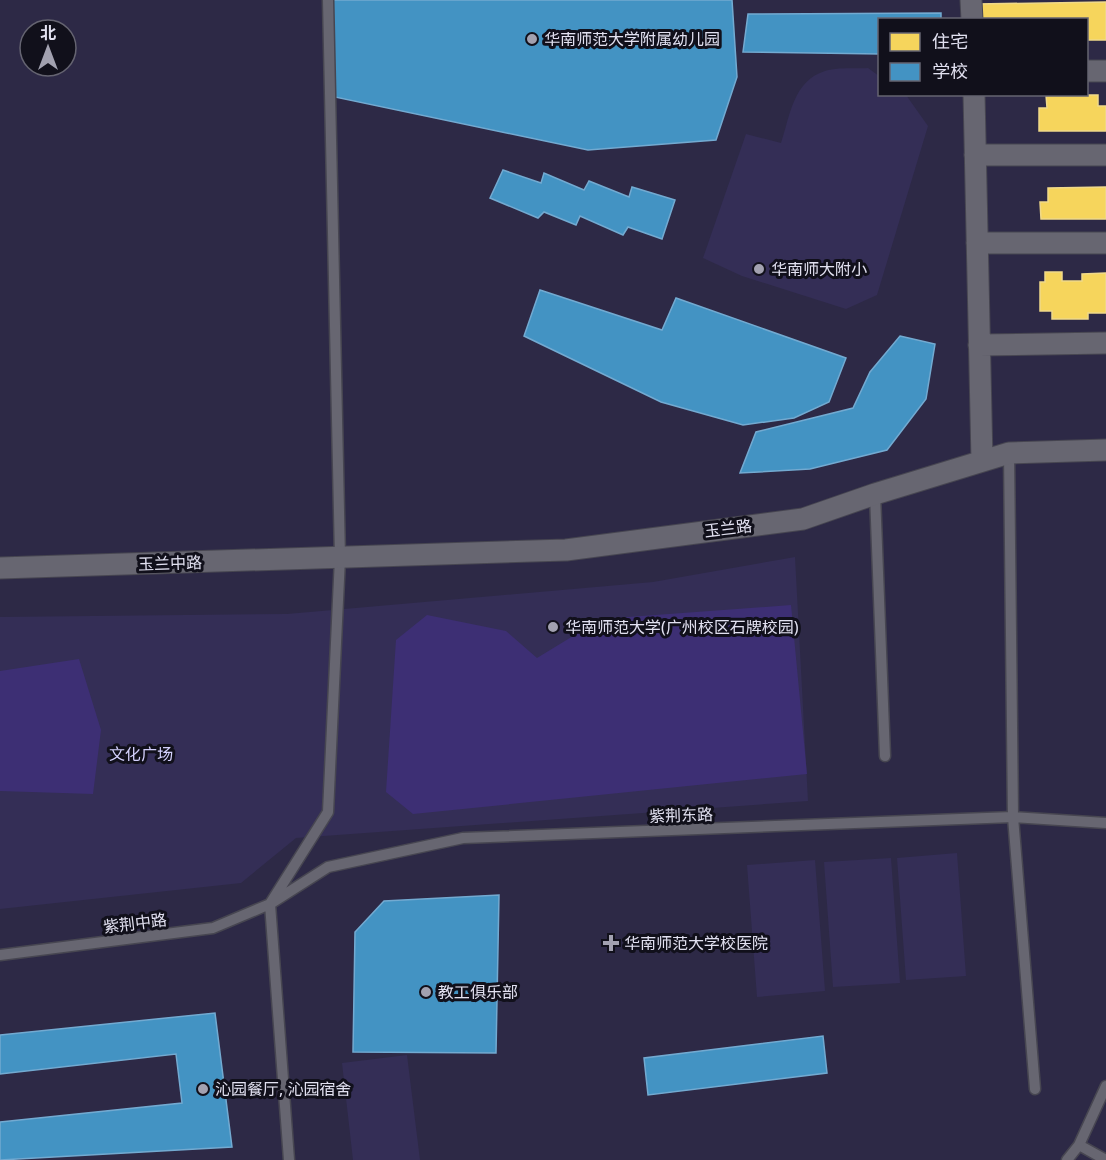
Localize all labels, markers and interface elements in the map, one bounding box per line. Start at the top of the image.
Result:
north arrow [18,18,78,78]
legend [878,18,1088,96]
text: 北 [40,22,56,44]
place label: 华南师范大学附属幼儿园 [544,28,720,50]
text: 住宅 [932,29,968,53]
marker: 华南师范大学附属幼儿园 [525,32,539,46]
text: 学校 [932,59,968,83]
place label: 华南师大附小 [771,258,867,280]
marker: 华南师大附小 [752,262,766,276]
street label: 玉兰路 [703,514,753,542]
street label: 玉兰中路 [138,551,202,575]
place label: 华南师范大学(广州校区石牌校园) [565,616,799,638]
marker: 华南师范大学(广州校区石牌校园) [546,620,560,634]
park label: 文化广场 [109,743,173,765]
street label: 紫荆东路 [649,803,713,827]
street label: 紫荆中路 [102,908,168,938]
place label: 华南师范大学校医院 [624,932,768,954]
marker: 华南师范大学校医院 [602,934,620,952]
place label: 教工俱乐部 [438,981,518,1003]
marker: 教工俱乐部 [419,985,433,999]
place label: 沁园餐厅, 沁园宿舍 [215,1078,351,1100]
marker: 沁园餐厅, 沁园宿舍 [196,1082,210,1096]

